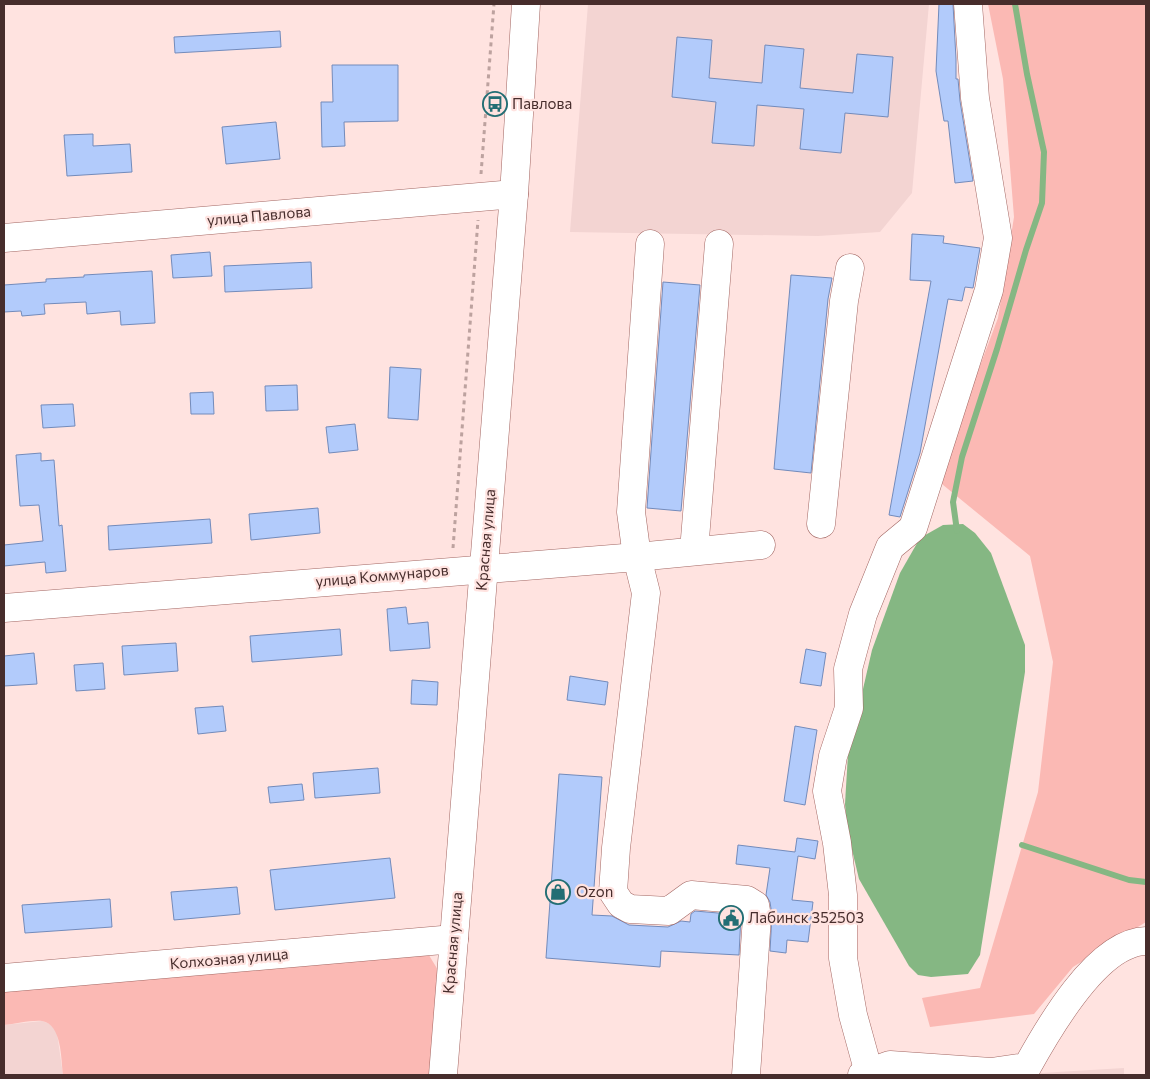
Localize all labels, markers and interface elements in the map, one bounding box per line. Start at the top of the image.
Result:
bus stop icon: Павлова [482,91,508,117]
place label: Павлова [512,94,572,112]
street label: улица Павлова [206,201,312,229]
street label: Красная улица [472,488,498,592]
street label: улица Коммунаров [315,560,449,590]
shop icon: Ozon [545,879,571,905]
place label: Ozon [576,882,613,900]
street label: Красная улица [439,891,465,995]
public building icon: Лабинск 352503 [718,905,744,931]
place label: Лабинск 352503 [748,908,864,926]
street label: Колхозная улица [169,944,289,972]

